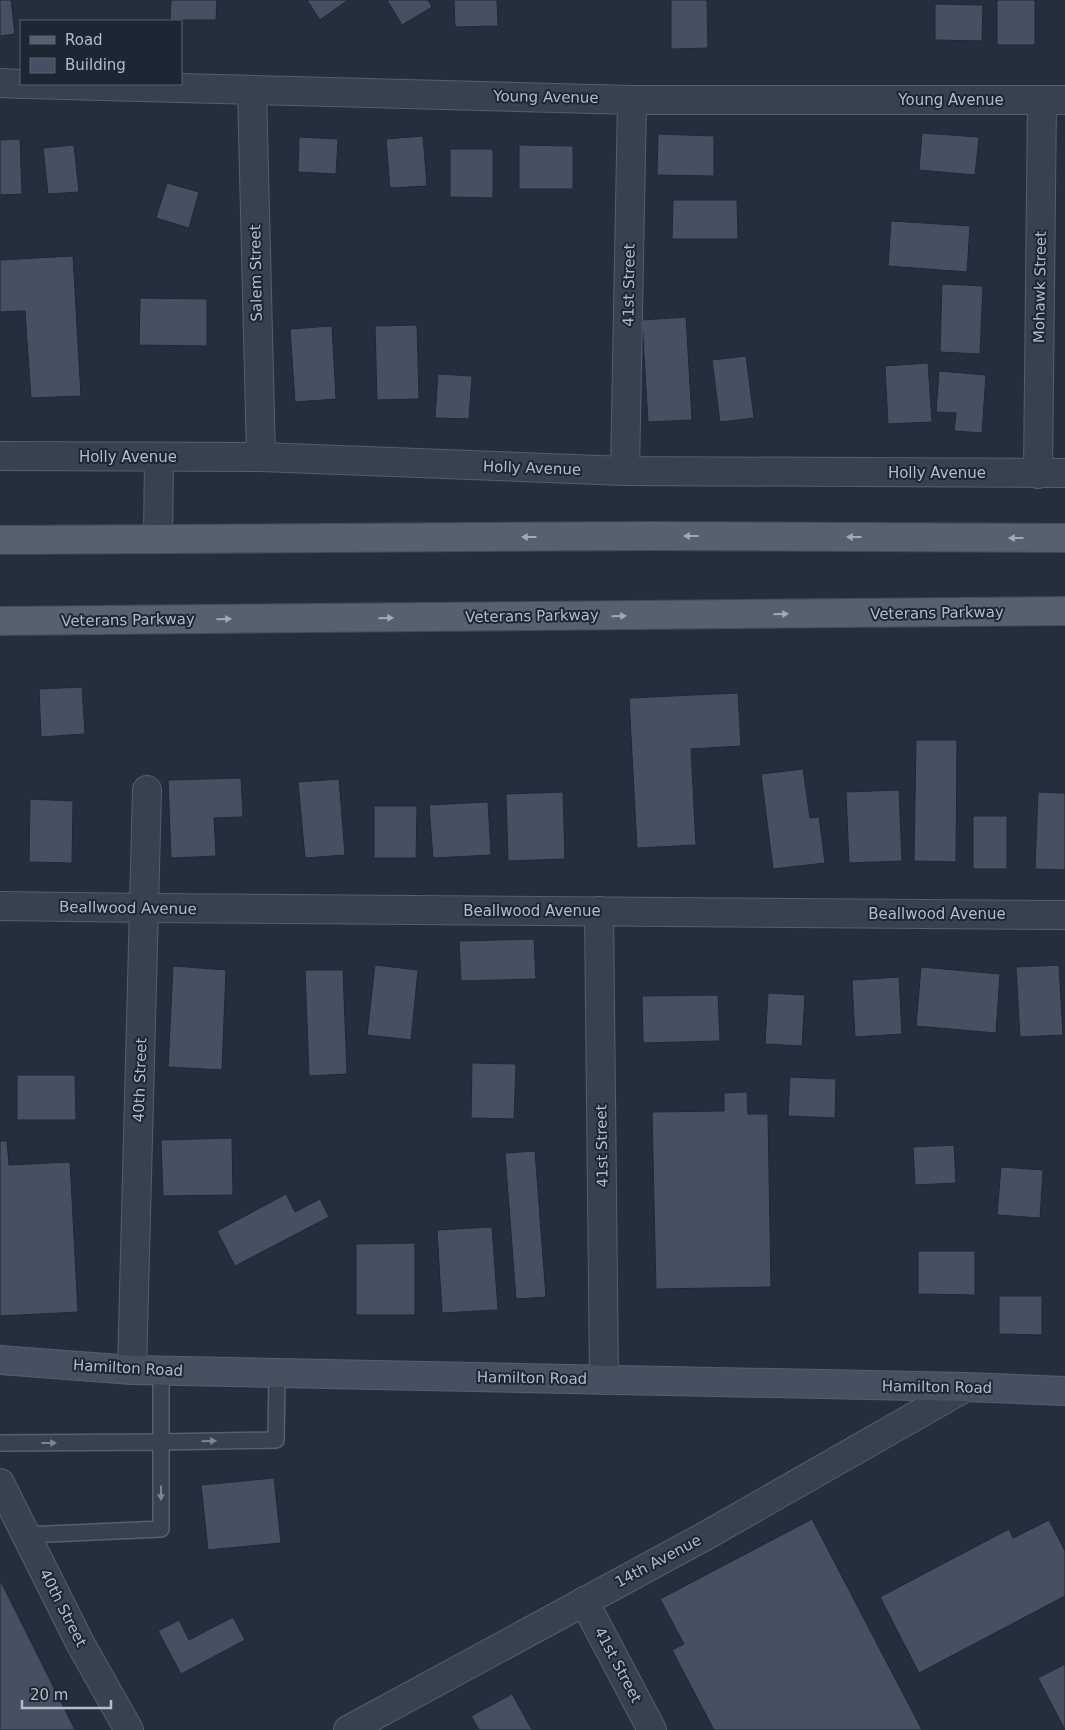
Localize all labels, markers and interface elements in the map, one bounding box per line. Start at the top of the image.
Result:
legend [20,20,182,85]
text: Road [65,31,103,49]
text: Building [65,56,126,74]
street label: Young Avenue [492,87,599,107]
street label: Young Avenue [897,91,1004,109]
street label: Salem Street [246,224,266,322]
street label: Mohawk Street [1030,231,1050,343]
street label: 41st Street [619,243,639,327]
street label: Holly Avenue [79,448,177,466]
street label: Holly Avenue [483,457,581,479]
street label: Holly Avenue [888,464,986,482]
one-way arrow [683,532,699,540]
one-way arrow [521,533,537,541]
one-way arrow [846,533,862,541]
one-way arrow [1008,534,1024,542]
street label: Veterans Parkway [870,603,1004,623]
street label: Veterans Parkway [465,606,599,626]
street label: Veterans Parkway [61,610,195,630]
one-way arrow [773,610,789,618]
one-way arrow [611,611,627,619]
one-way arrow [378,614,394,622]
one-way arrow [216,615,232,623]
street label: Beallwood Avenue [59,898,197,918]
street label: Beallwood Avenue [463,902,601,920]
street label: Beallwood Avenue [868,905,1006,923]
street label: 40th Street [130,1037,150,1123]
street label: 41st Street [592,1104,612,1188]
street label: Hamilton Road [72,1356,184,1380]
street label: Hamilton Road [477,1368,587,1388]
street label: Hamilton Road [882,1377,992,1397]
one-way arrow [202,1437,218,1445]
one-way arrow [41,1439,57,1447]
one-way arrow [157,1485,165,1501]
street label: 14th Avenue [612,1531,704,1591]
street label: 40th Street [36,1566,90,1650]
street label: 41st Street [591,1624,646,1706]
scale bar [22,1678,111,1710]
text: 20 m [30,1686,68,1704]

